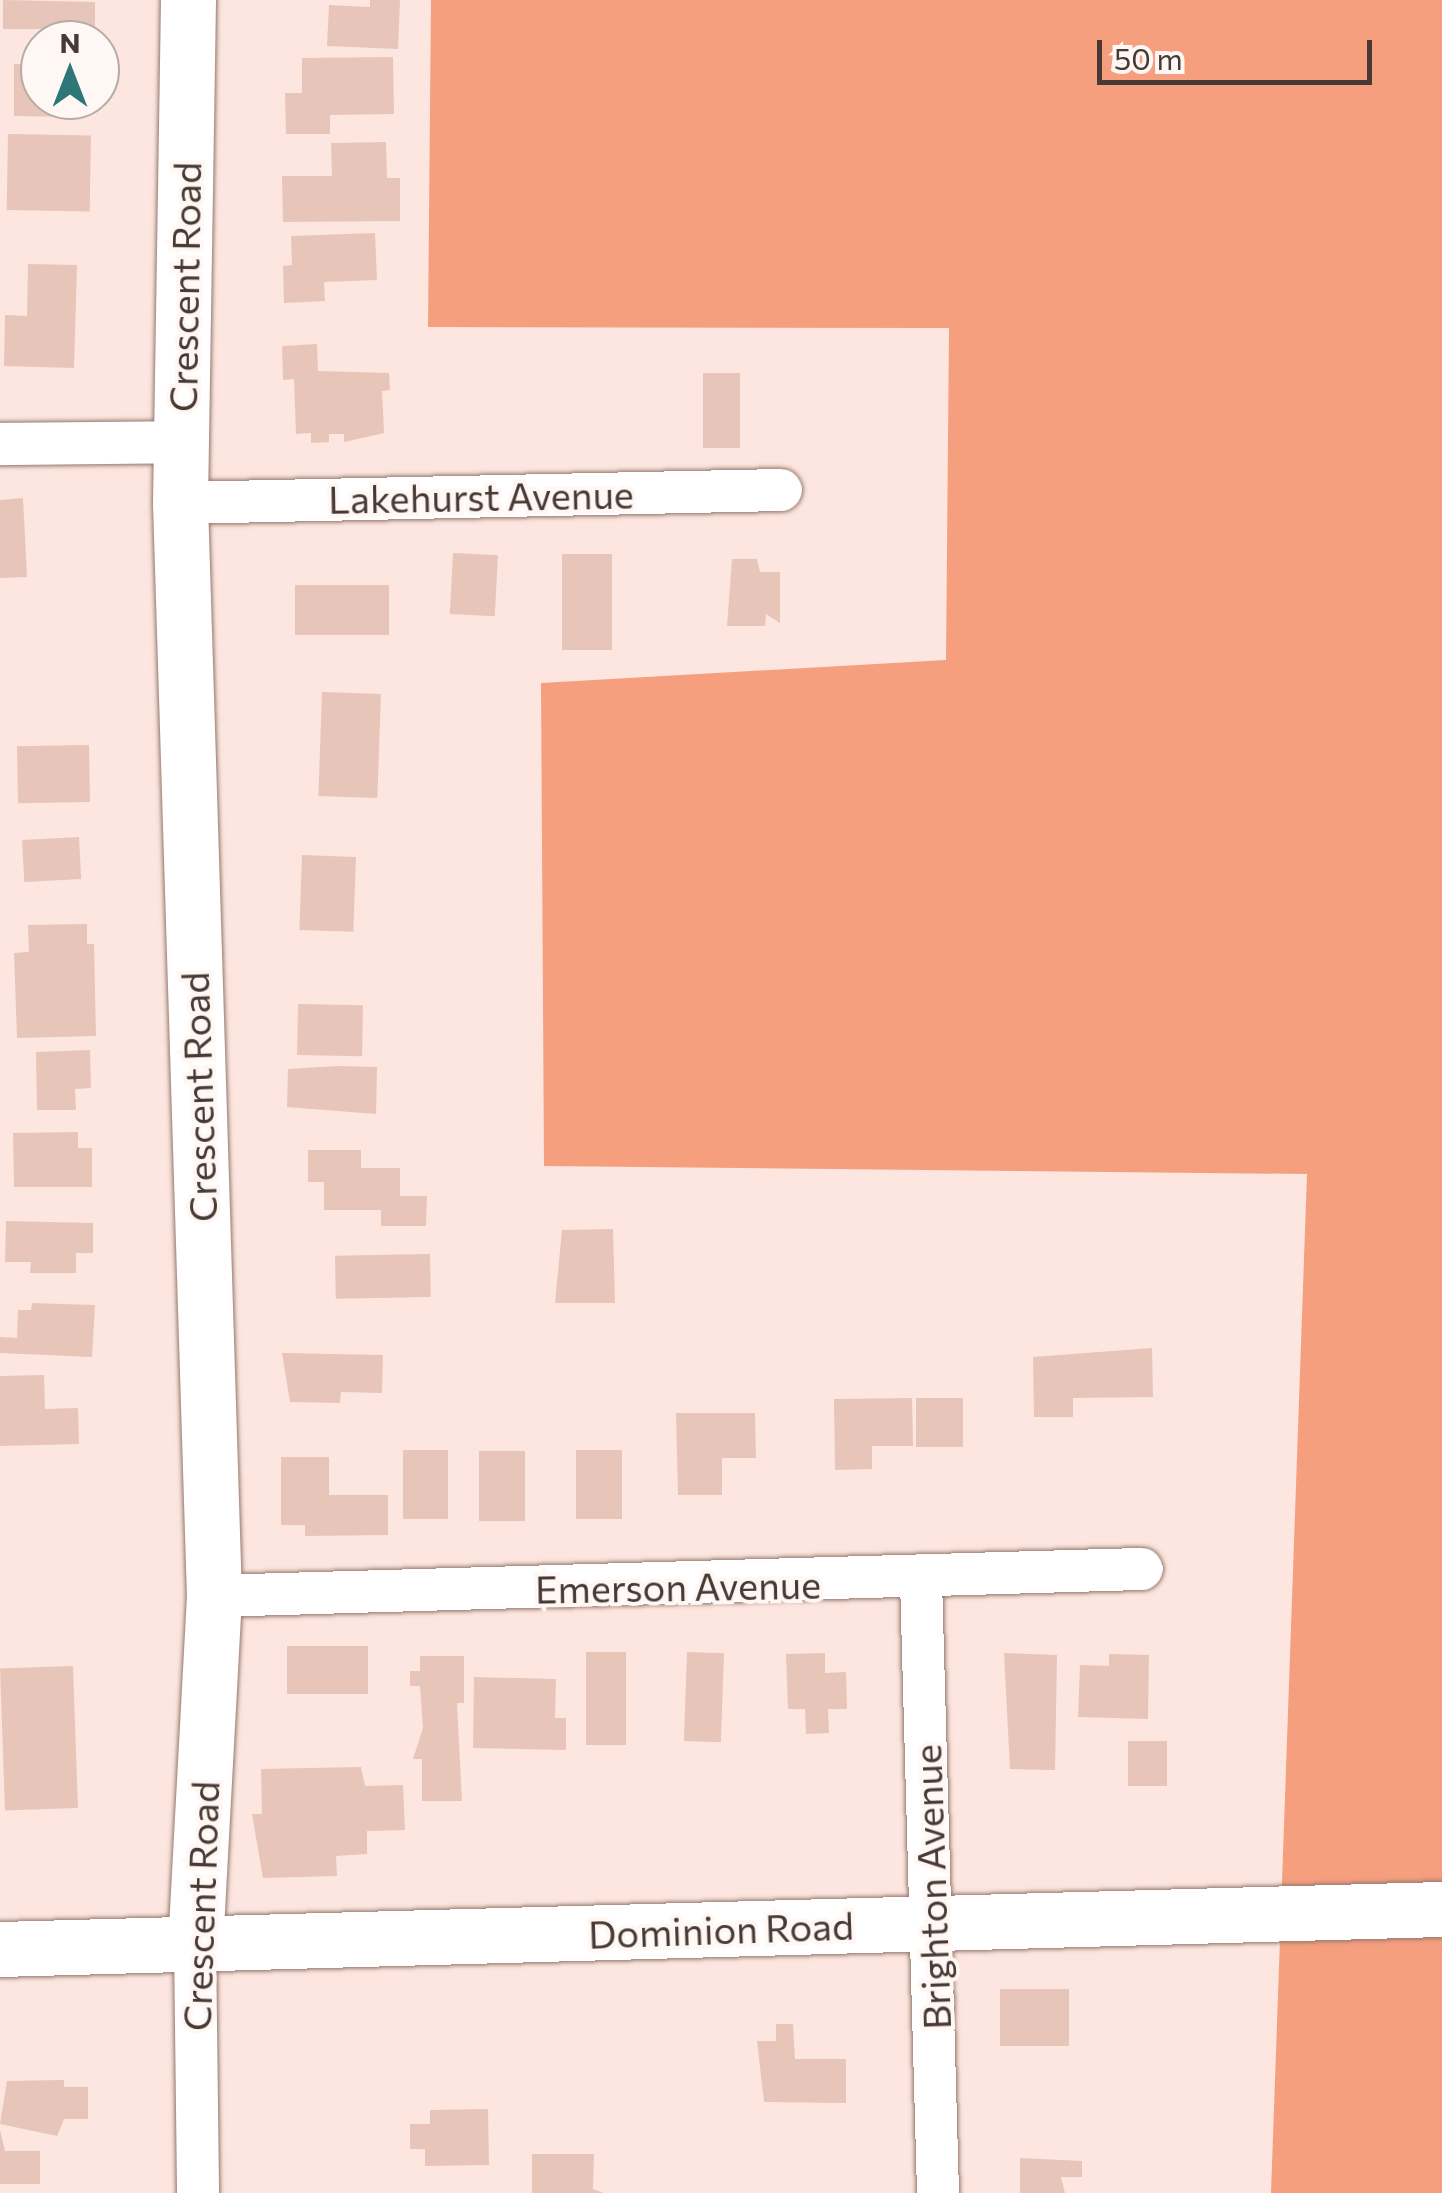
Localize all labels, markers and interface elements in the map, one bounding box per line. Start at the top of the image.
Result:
north arrow [20,20,120,120]
scale bar [1102,20,1377,82]
text: N [60,25,81,59]
text: 50 m [1114,39,1183,76]
street label: Crescent Road [159,162,209,412]
street label: Lakehurst Avenue [328,471,634,521]
street label: Crescent Road [171,971,225,1223]
street label: Emerson Avenue [535,1561,821,1611]
street label: Brighton Avenue [903,1744,959,2030]
street label: Crescent Road [173,1780,227,2032]
street label: Dominion Road [587,1902,855,1956]

